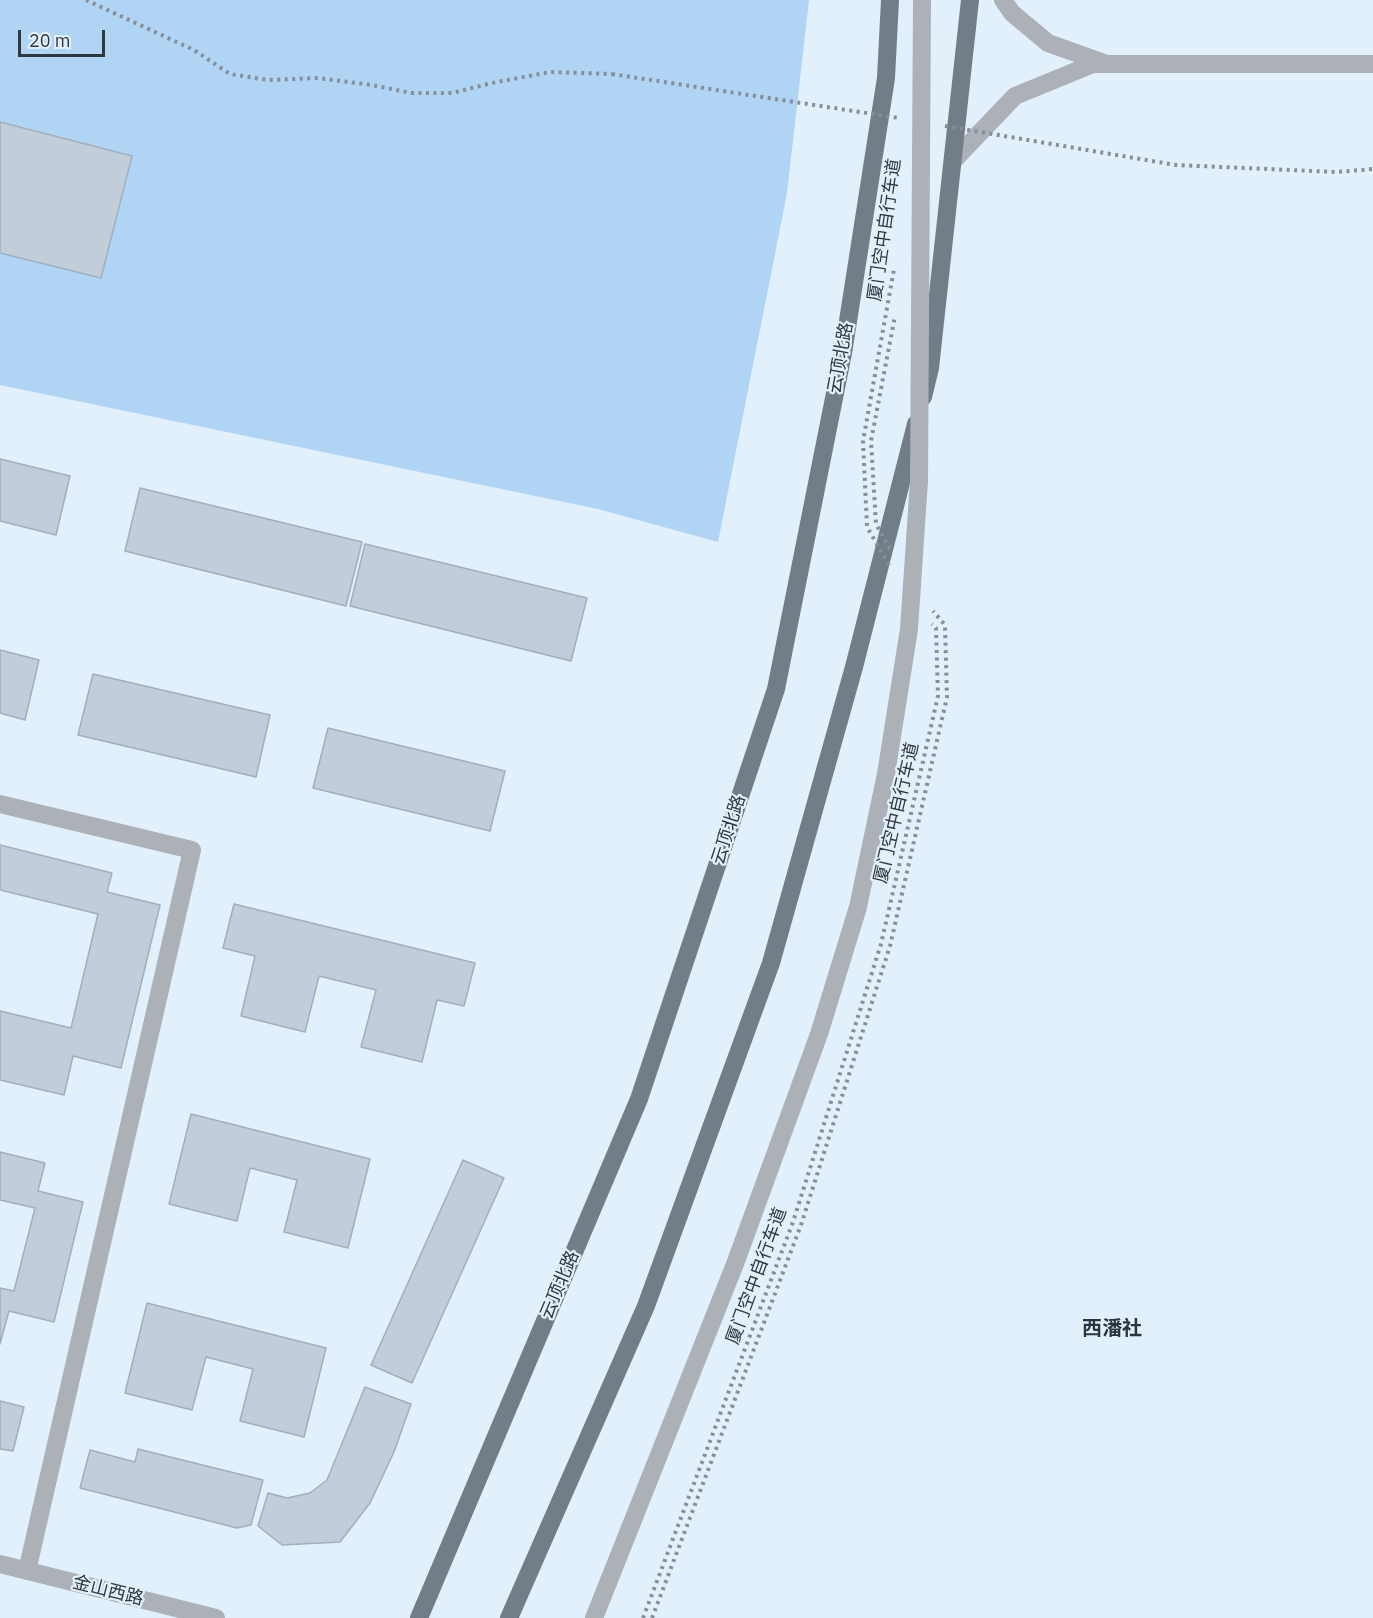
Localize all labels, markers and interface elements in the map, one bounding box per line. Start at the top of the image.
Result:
scale bar [21,18,108,56]
text: 20 m [29,29,71,52]
street label: 厦门空中自行车道 [864,157,906,303]
street label: 云顶北路 [824,321,858,395]
street label: 厦门空中自行车道 [870,740,924,886]
street label: 云顶北路 [708,792,750,868]
street label: 厦门空中自行车道 [722,1205,792,1347]
street label: 云顶北路 [536,1248,584,1322]
district label: 西潘社 [1082,1317,1142,1341]
street label: 金山西路 [70,1572,146,1610]

